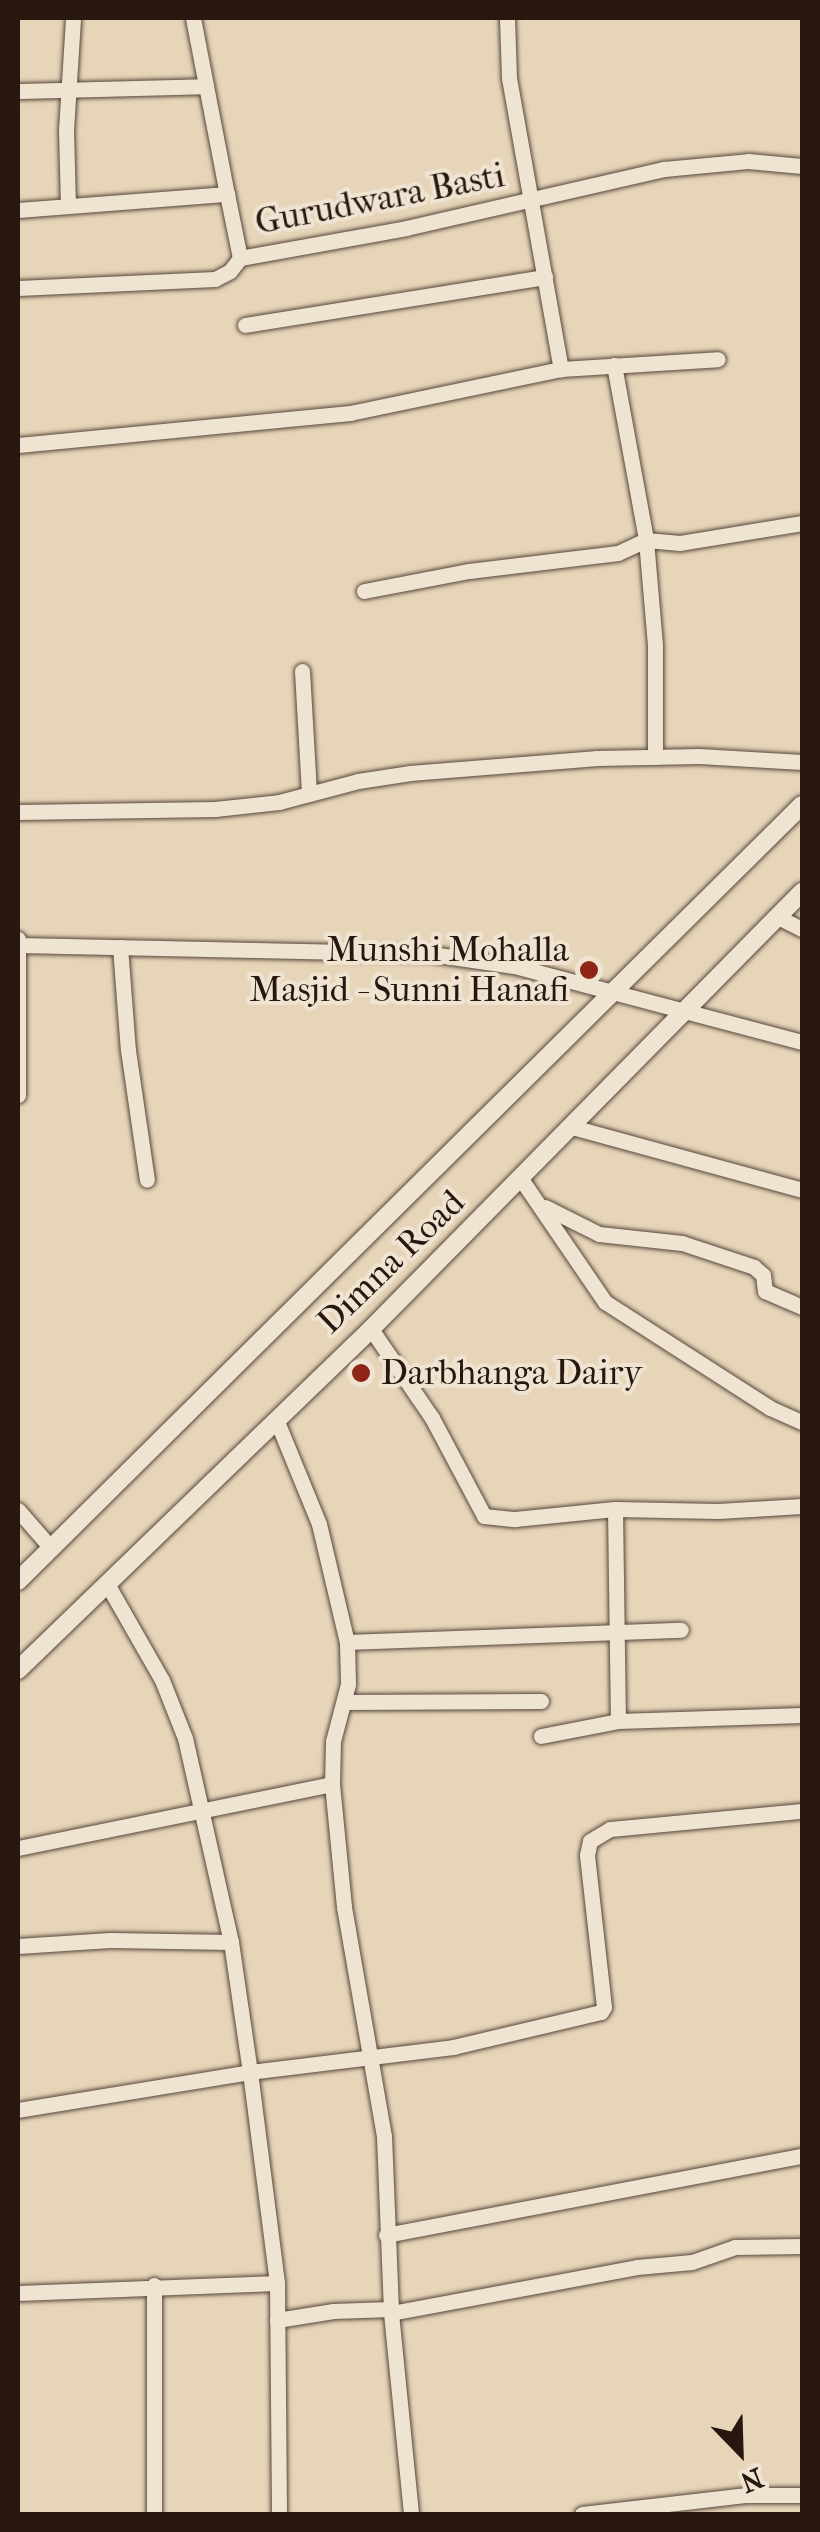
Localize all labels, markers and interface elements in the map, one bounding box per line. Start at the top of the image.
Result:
street label: Gurudwara Basti [252,154,508,244]
place label: Munshi Mohalla Masjid - Sunni Hanafi [250,929,569,1011]
marker: Munshi Mohalla Masjid - Sunni Hanafi [578,959,600,981]
street label: Dimna Road [309,1182,473,1342]
place label: Darbhanga Dairy [381,1352,642,1394]
marker: Darbhanga Dairy [350,1362,372,1384]
north arrow [690,2402,790,2502]
text: N [736,2461,768,2499]

